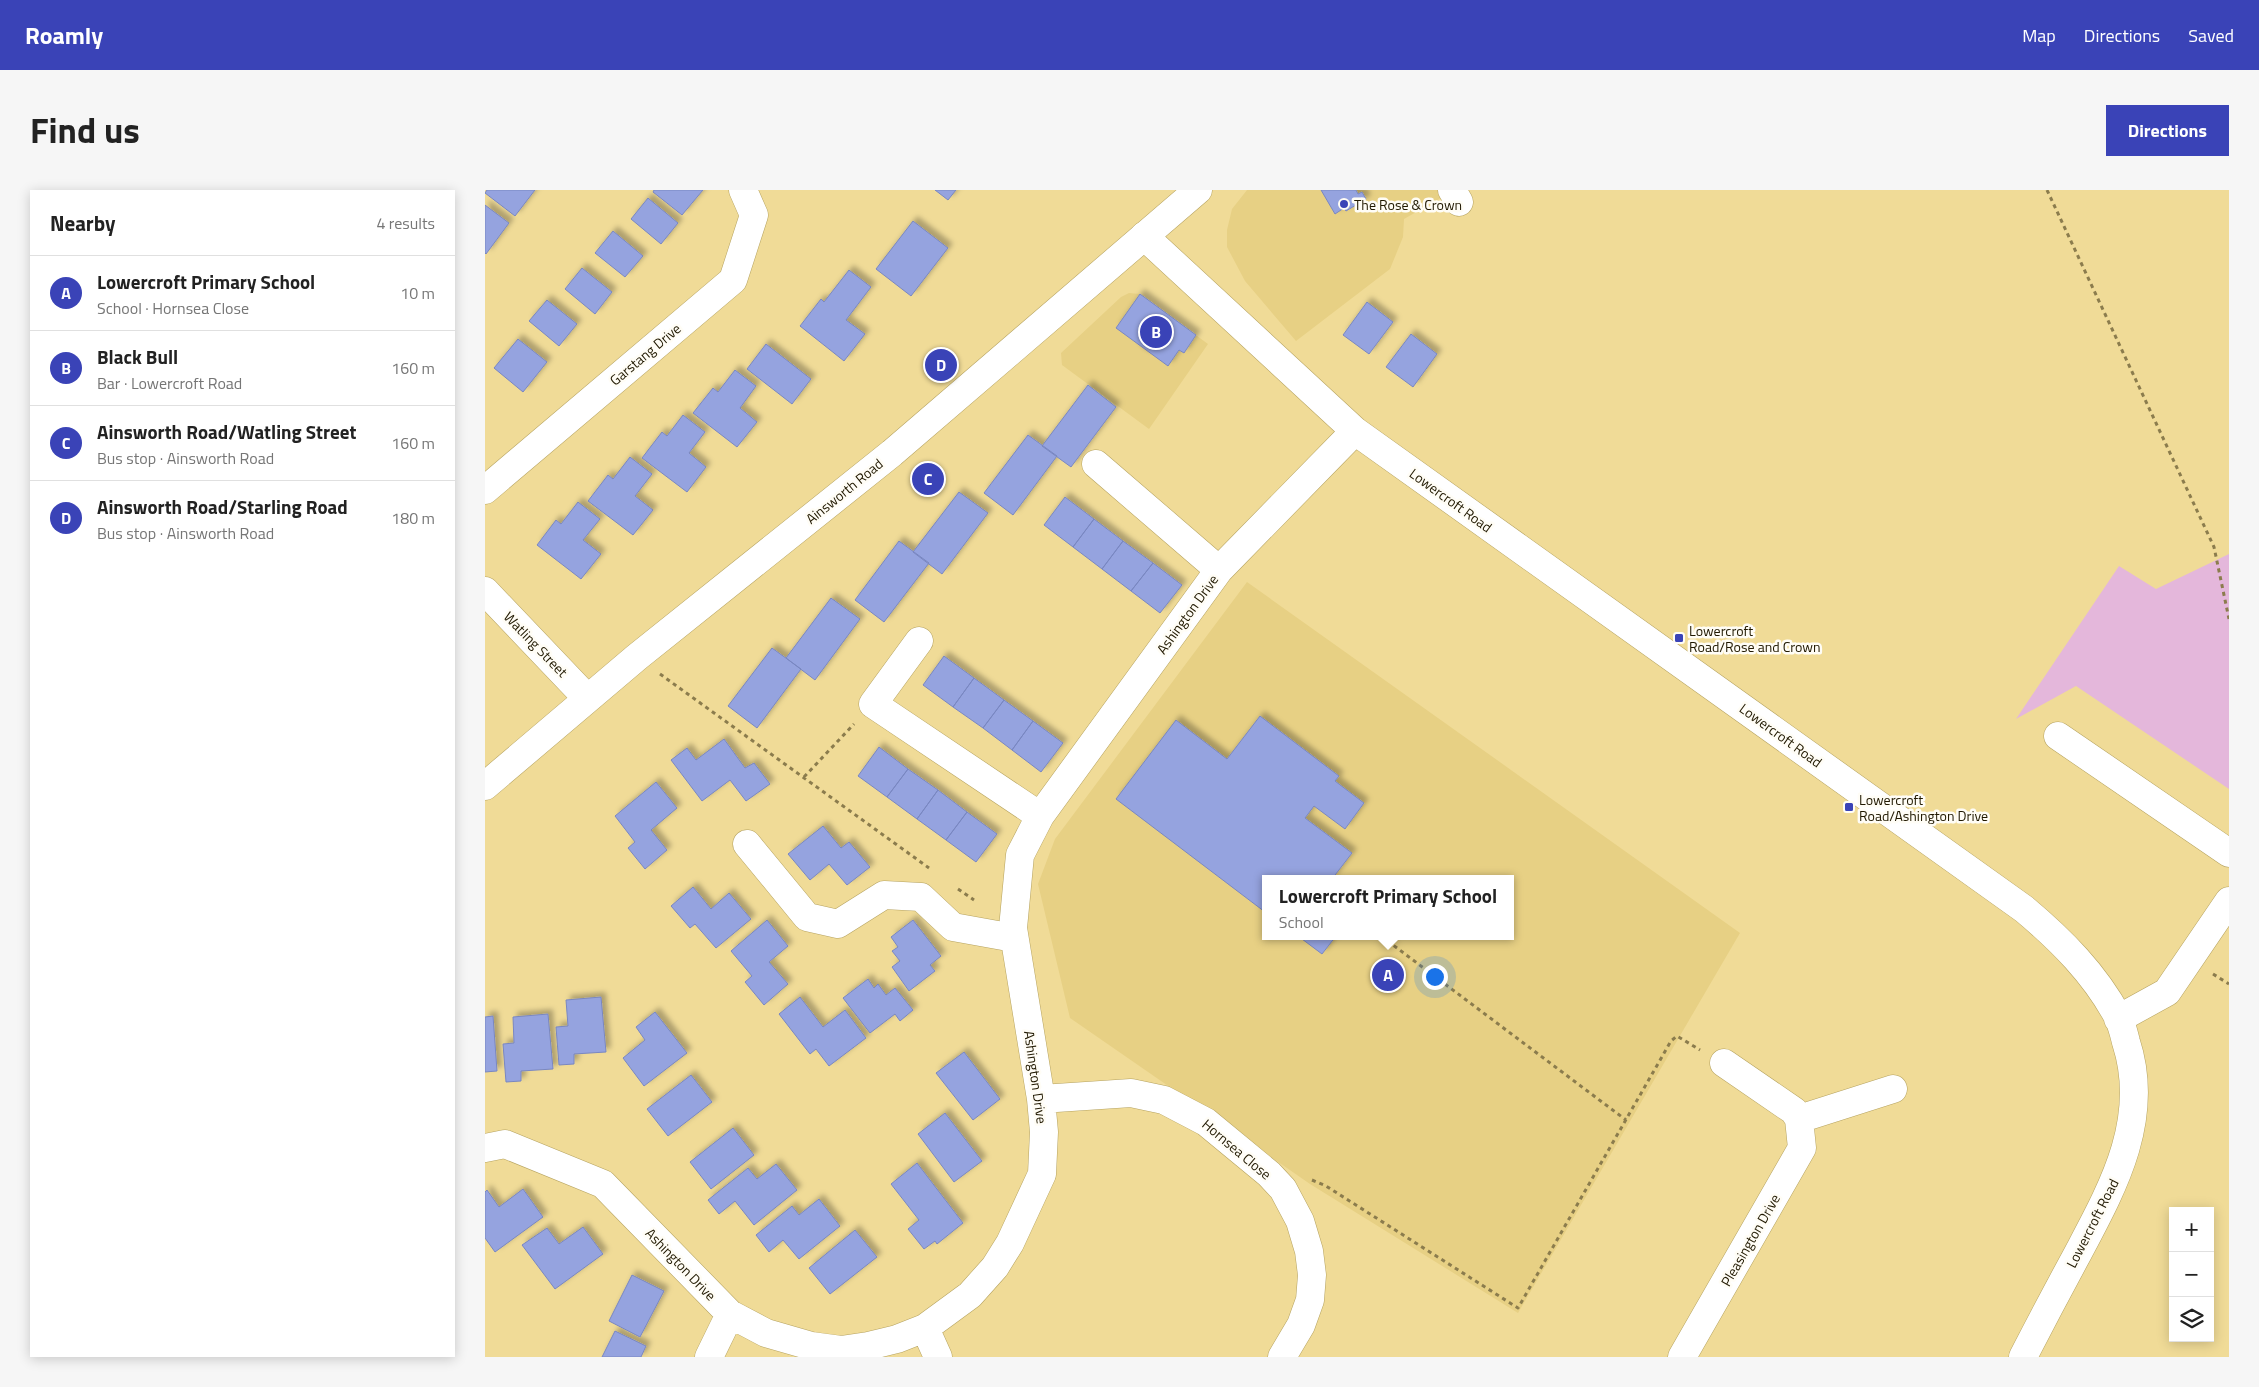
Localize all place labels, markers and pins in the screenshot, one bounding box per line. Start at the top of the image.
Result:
place label: The Rose & Crown [1354,194,1462,215]
marker: The Rose & Crown [1338,198,1350,210]
pin: B [1140,313,1172,351]
pin: D [925,346,957,384]
pin: C [912,460,944,498]
place label: Lowercroft Road/Rose and Crown [1689,620,1820,657]
marker: Lowercroft Road/Rose and Crown [1673,632,1685,644]
place label: Lowercroft Road/Ashington Drive [1859,789,1988,826]
marker: Lowercroft Road/Ashington Drive [1843,801,1855,813]
pin: A [1372,956,1404,994]

